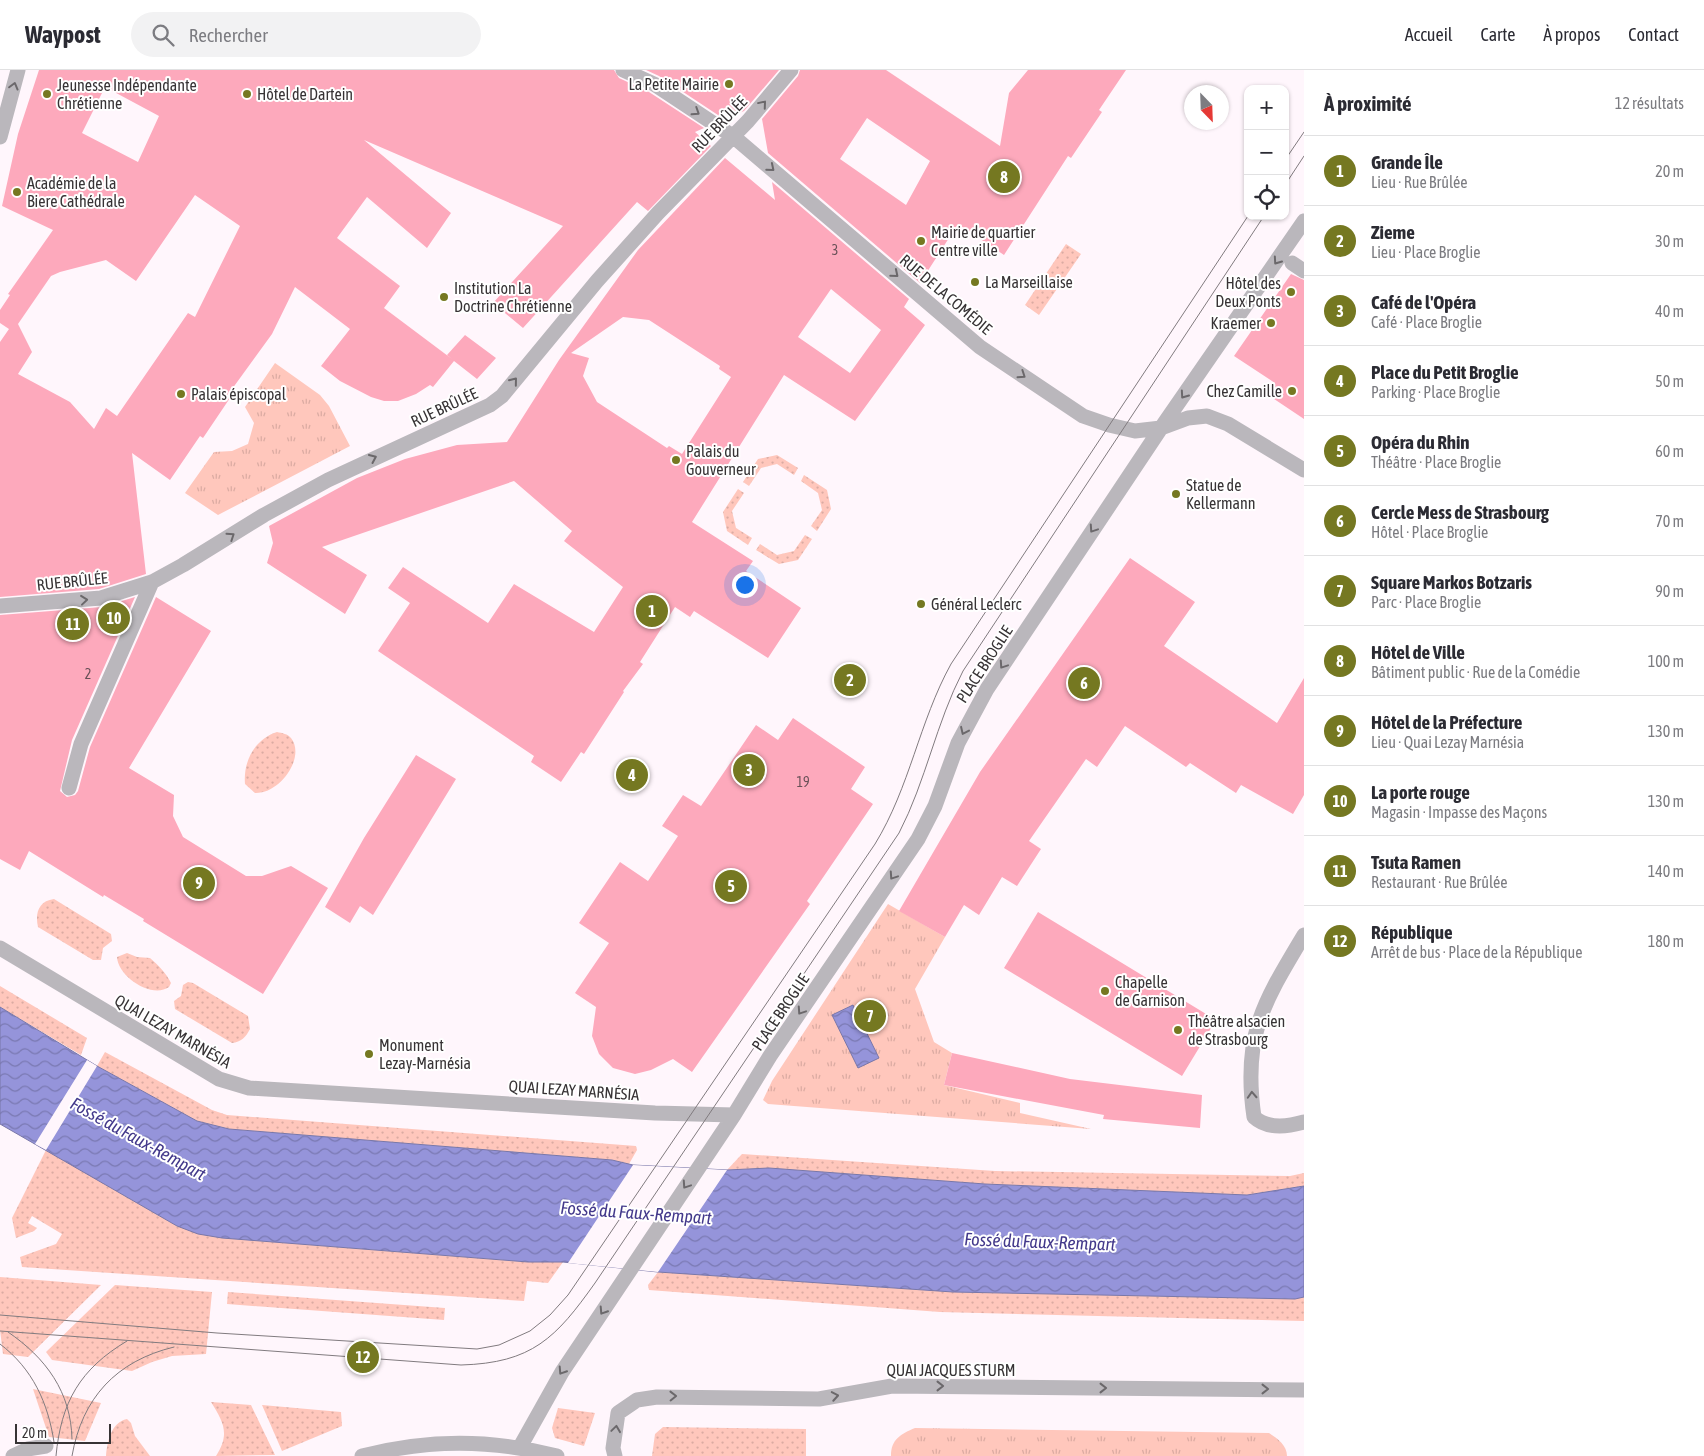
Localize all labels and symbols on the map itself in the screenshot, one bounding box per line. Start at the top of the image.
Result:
place label: La Petite Mairie [629,75,719,93]
place label: Jeunesse Indépendante Chrétienne [57,76,197,112]
marker: La Petite Mairie [723,78,735,90]
one-way arrow [8,83,18,91]
place label: Hôtel de Dartein [257,85,353,103]
north arrow [1184,85,1229,130]
marker: Jeunesse Indépendante Chrétienne [41,88,53,100]
marker: Hôtel de Dartein [241,88,253,100]
street label: RUE BRÛLÉE [688,92,750,156]
one-way arrow [757,100,766,109]
one-way arrow [690,105,699,115]
pin: 8 [988,158,1020,196]
one-way arrow [765,163,774,171]
place label: Académie de la Biere Cathédrale [27,174,125,210]
marker: Académie de la Biere Cathédrale [11,186,23,198]
place label: Mairie de quartier Centre ville [931,223,1036,259]
marker: Mairie de quartier Centre ville [915,235,927,247]
house number: 3 [832,242,838,258]
street label: RUE DE LA COMÉDIE [896,250,996,338]
one-way arrow [1274,256,1283,265]
one-way arrow [889,268,898,277]
place label: La Marseillaise [985,273,1073,291]
place label: Hôtel des Deux Ponts [1215,274,1281,310]
marker: La Marseillaise [969,276,981,288]
place label: Institution La Doctrine Chrétienne [454,279,572,315]
marker: Hôtel des Deux Ponts [1285,286,1297,298]
marker: Institution La Doctrine Chrétienne [438,291,450,303]
place label: Kraemer [1211,314,1261,332]
marker: Kraemer [1265,317,1277,329]
one-way arrow [1017,368,1026,378]
one-way arrow [509,378,518,387]
place label: Chez Camille [1206,382,1282,400]
street label: RUE BRÛLÉE [408,384,480,430]
place label: Palais épiscopal [191,385,287,404]
marker: Chez Camille [1286,385,1298,397]
marker: Palais épiscopal [175,388,187,400]
one-way arrow [1181,389,1190,399]
place label: Palais du Gouverneur [686,442,756,478]
one-way arrow [368,454,377,465]
marker: Palais du Gouverneur [670,454,682,466]
place label: Statue de Kellermann [1186,476,1256,512]
marker: Statue de Kellermann [1170,488,1182,500]
one-way arrow [1090,524,1100,533]
one-way arrow [225,532,234,542]
street label: RUE BRÛLÉE [36,568,109,594]
your location [732,572,758,598]
pin: 1 [636,592,668,630]
one-way arrow [80,595,88,606]
place label: Général Leclerc [931,595,1021,613]
marker: Général Leclerc [915,598,927,610]
pin: 10 [98,599,130,637]
pin: 11 [57,605,89,643]
street label: PLACE BROGLIE [952,622,1016,706]
one-way arrow [1000,659,1010,668]
pin: 2 [834,661,866,699]
pin: 6 [1068,664,1100,702]
house number: 2 [85,666,91,682]
one-way arrow [959,726,970,735]
pin: 3 [733,751,765,789]
pin: 4 [616,756,648,794]
house number: 19 [796,774,810,790]
pin: 9 [183,864,215,902]
pin: 5 [715,867,747,905]
one-way arrow [890,871,899,880]
street label: PLACE BROGLIE [748,970,812,1054]
place label: Chapelle de Garnison [1115,973,1185,1009]
marker: Chapelle de Garnison [1099,985,1111,997]
street label: QUAI LEZAY MARNÉSIA [112,990,234,1072]
pin: 7 [854,997,886,1035]
one-way arrow [798,1005,807,1014]
place label: Théâtre alsacien de Strasbourg [1188,1012,1285,1049]
marker: Théâtre alsacien de Strasbourg [1172,1024,1184,1036]
place label: Monument Lezay-Marnésia [379,1036,471,1073]
marker: Monument Lezay-Marnésia [363,1048,375,1060]
street label: QUAI LEZAY MARNÉSIA [508,1076,640,1104]
one-way arrow [1246,1091,1257,1099]
water label: Fossé du Faux-Rempart [67,1093,210,1185]
one-way arrow [683,1180,693,1189]
water label: Fossé du Faux-Rempart [560,1197,713,1228]
water label: Fossé du Faux-Rempart [964,1228,1117,1255]
one-way arrow [600,1306,609,1315]
pin: 12 [347,1338,379,1376]
street label: QUAI JACQUES STURM [886,1361,1016,1379]
one-way arrow [559,1366,569,1375]
one-way arrow [937,1381,945,1392]
one-way arrow [1100,1383,1107,1393]
one-way arrow [1262,1384,1270,1394]
one-way arrow [669,1391,677,1401]
one-way arrow [830,1391,839,1401]
scale bar [15,1421,111,1444]
one-way arrow [610,1425,621,1433]

